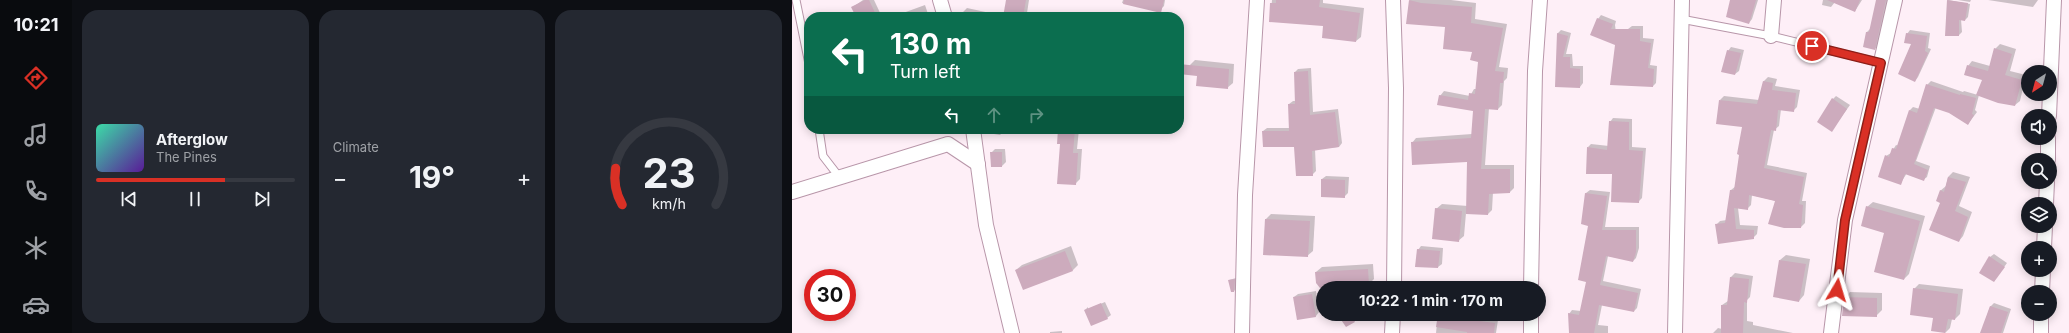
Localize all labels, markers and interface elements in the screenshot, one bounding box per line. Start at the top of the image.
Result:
text: 10:21 [13,14,59,35]
text: 130 m [890,27,971,61]
icon: left [824,28,876,80]
pin [1795,29,1829,63]
icon: arrive [1801,35,1823,57]
text: Turn left [890,61,960,82]
icon: directions [22,64,50,92]
north arrow [2021,65,2057,101]
map controls [2021,65,2057,321]
icon: left [941,104,963,126]
icon: ahead [983,104,1005,126]
icon: right [1025,104,1047,126]
button: sound [2021,109,2057,145]
icon: music [22,121,50,149]
text: Afterglow [156,130,228,149]
text: Climate [333,139,379,155]
text: 23 [642,147,695,197]
text: The Pines [156,149,217,165]
button: search [2021,153,2057,189]
text: 19° [409,159,455,195]
text: − [333,165,347,191]
text: + [517,165,531,191]
icon: phone [22,177,50,205]
icon: previous [118,188,140,210]
icon: pause [184,188,206,210]
icon: next [251,188,273,210]
text: km/h [652,194,686,211]
button: layers [2021,197,2057,233]
icon: climate [22,234,50,262]
button: + [2021,241,2057,277]
speed limit sign: 30 [804,269,856,321]
position arrow [1816,269,1858,311]
button: − [2021,285,2057,321]
icon: car [22,291,50,319]
text: 10:22 · 1 min · 170 m [1359,291,1503,310]

